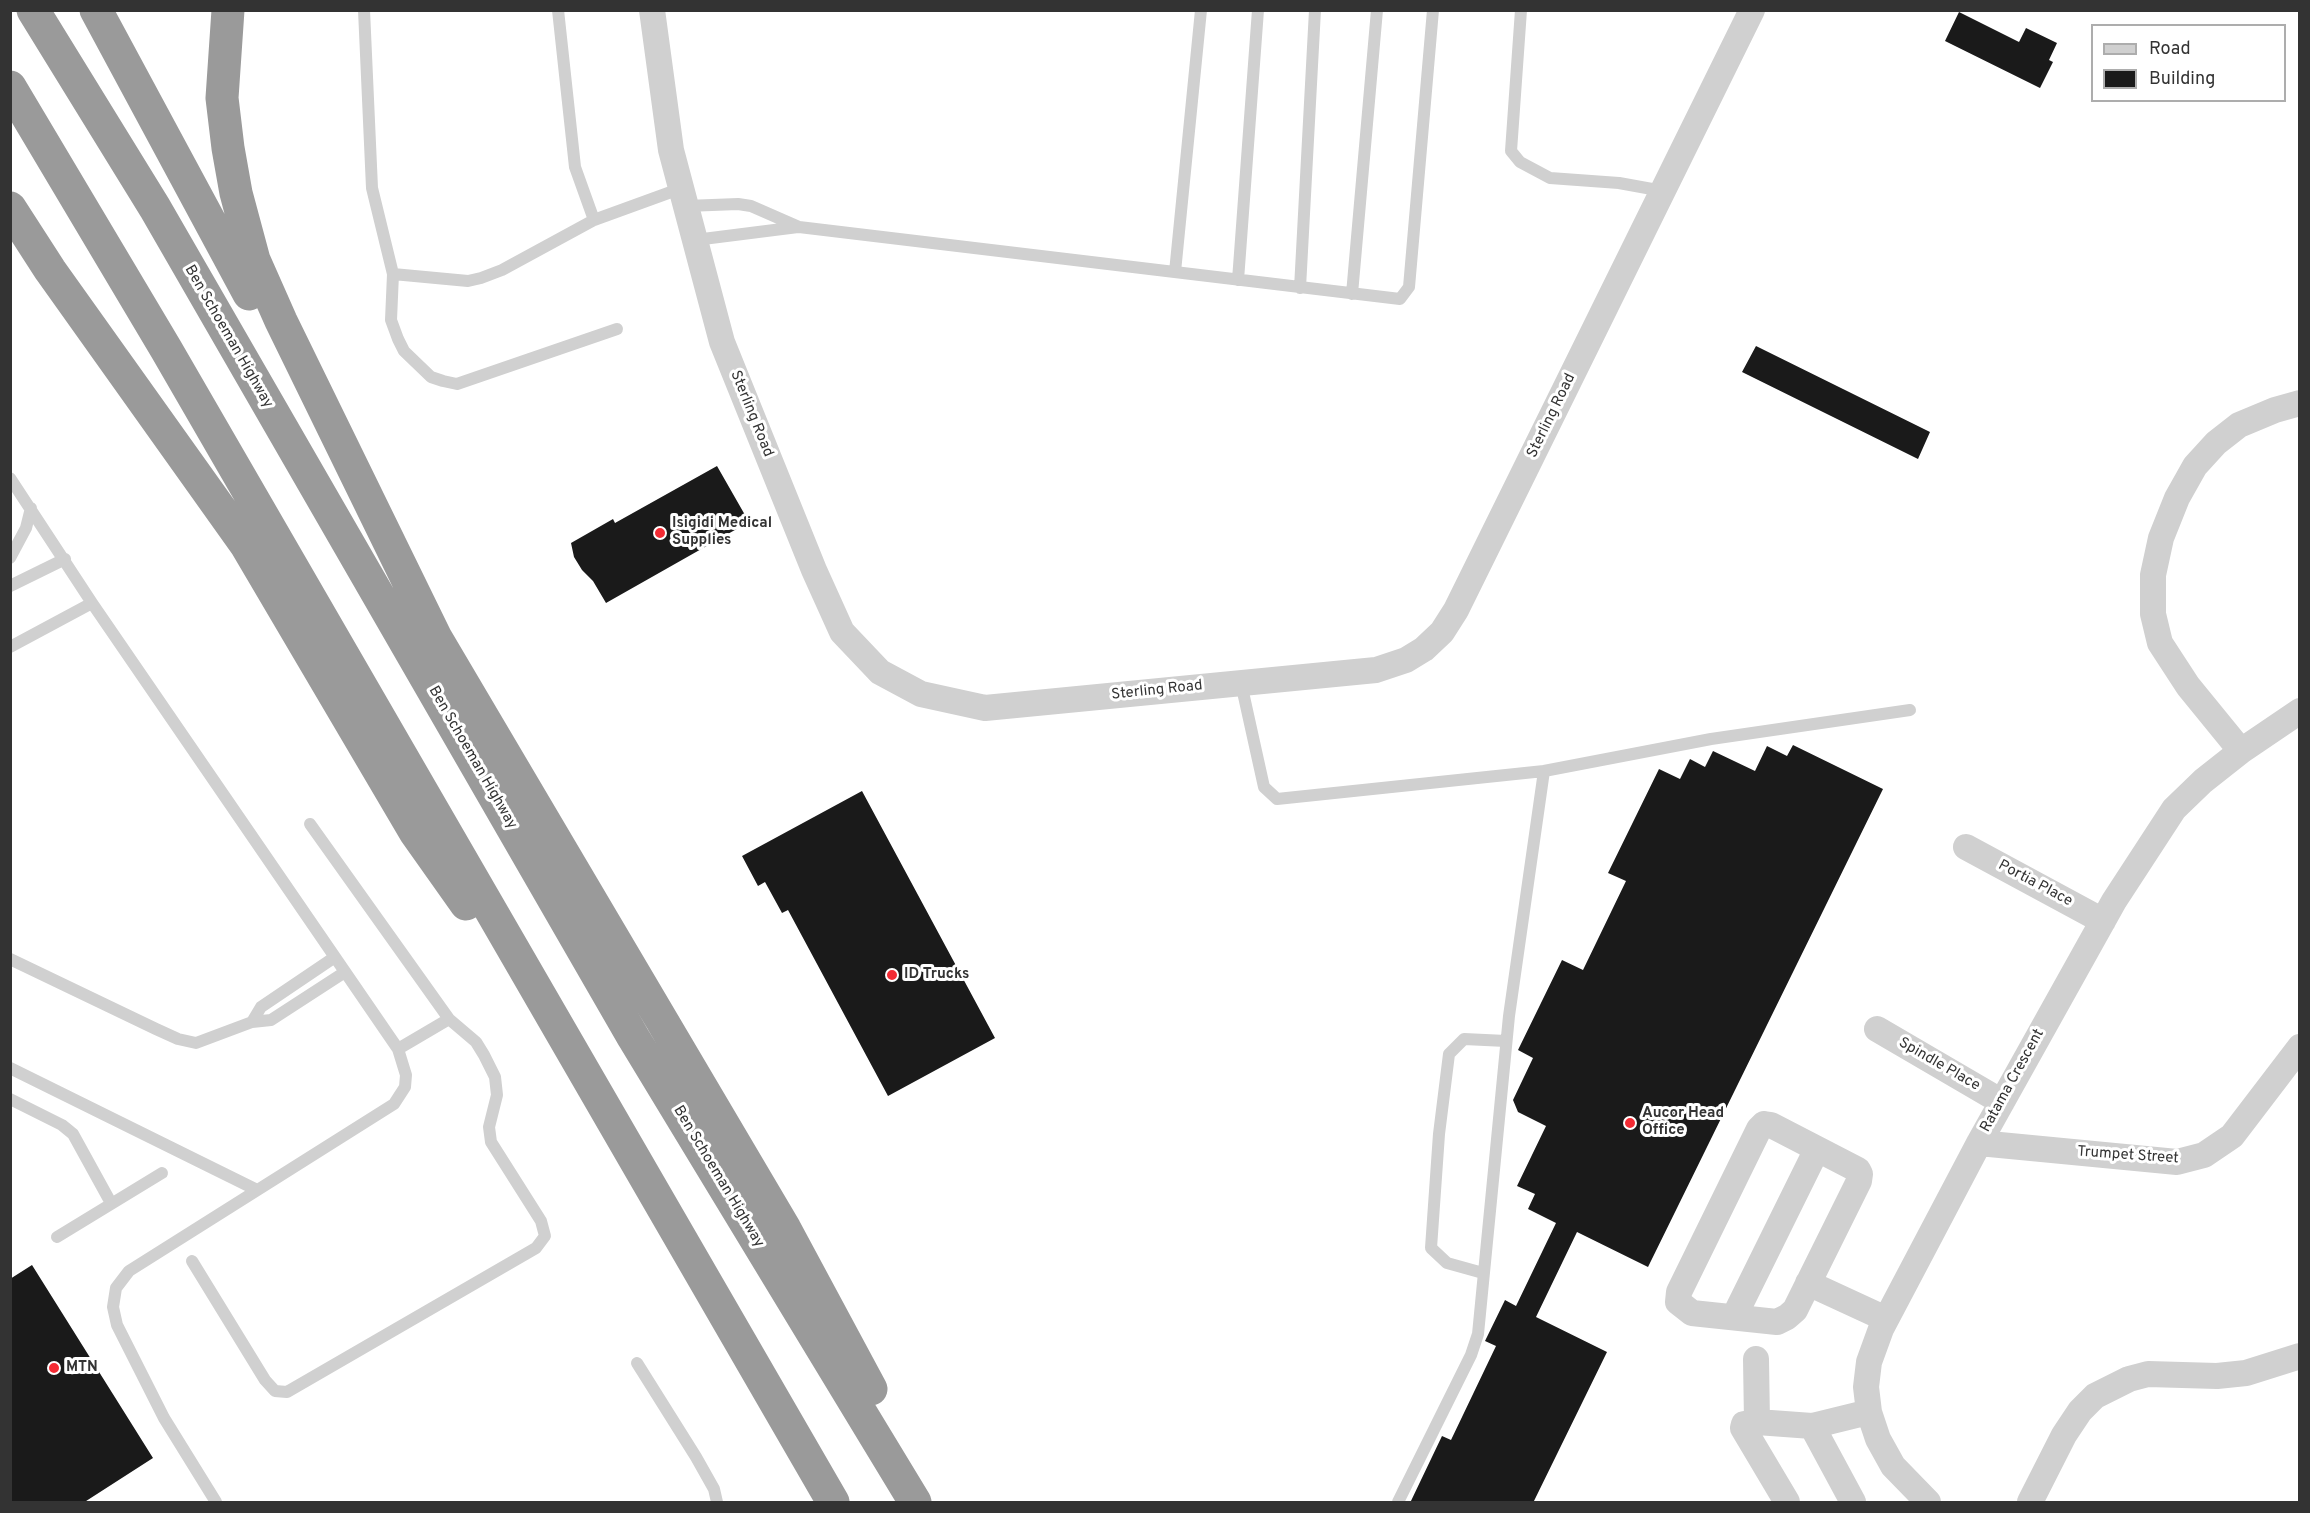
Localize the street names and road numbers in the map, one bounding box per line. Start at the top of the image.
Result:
street label: Ben Schoeman Highway [180,262,276,412]
street label: Sterling Road [726,368,776,460]
street label: Sterling Road [1524,371,1580,461]
street label: Sterling Road [1111,677,1203,705]
street label: Ben Schoeman Highway [424,683,520,833]
street label: Portia Place [1995,857,2075,911]
street label: Ratama Crescent [1977,1026,2049,1136]
street label: Spindle Place [1895,1034,1983,1096]
street label: Ben Schoeman Highway [669,1103,767,1251]
street label: Trumpet Street [2077,1143,2179,1169]

